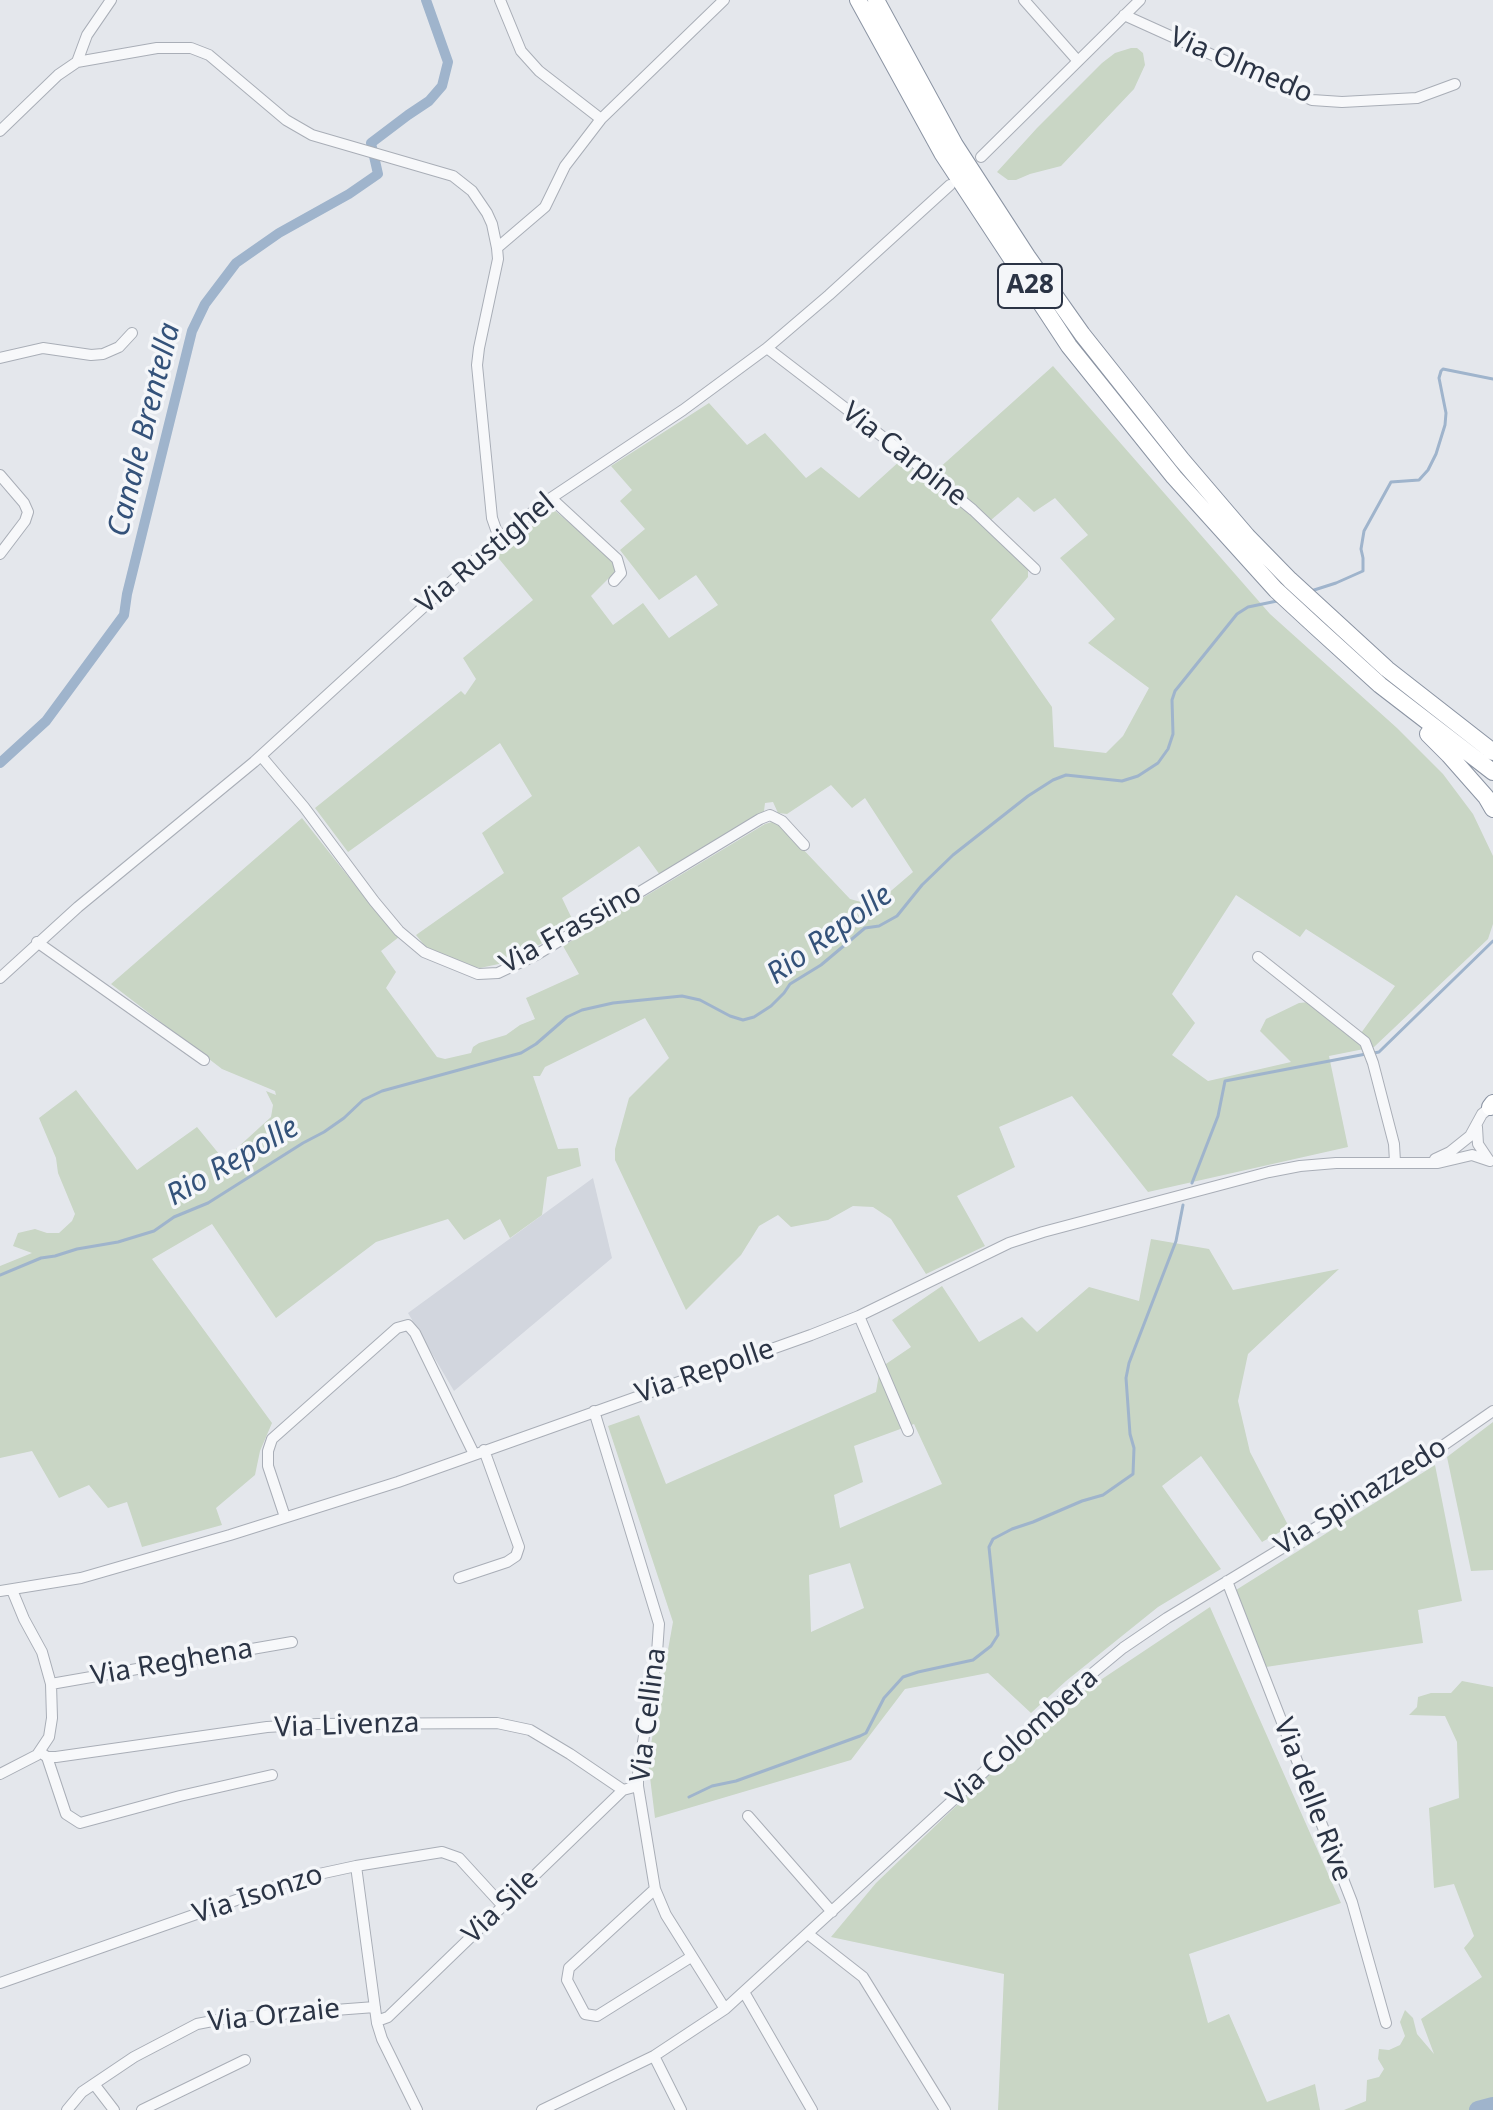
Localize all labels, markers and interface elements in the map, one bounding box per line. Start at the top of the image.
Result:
street label: Via Olmedo [1164,21,1318,111]
road number: A28 [998,264,1062,308]
water label: Canale Brentella [101,320,189,540]
street label: Via Carpine [835,396,973,514]
street label: Via Rustighel [410,486,562,622]
street label: Via Frassino [494,876,648,982]
water label: Rio Repolle [760,877,900,993]
water label: Rio Repolle [161,1110,305,1214]
street label: Via Repolle [631,1333,779,1411]
street label: Via Spinazzedo [1269,1431,1453,1563]
street label: Via Reghena [89,1632,255,1694]
street label: Via Cellina [624,1646,674,1784]
street label: Via Colombera [941,1661,1105,1815]
street label: Via Livenza [274,1707,420,1745]
street label: Via delle Rive [1265,1714,1359,1886]
street label: Via Isonzo [189,1858,327,1932]
street label: Via Sile [456,1863,546,1951]
street label: Via Orzaie [206,1992,342,2040]

